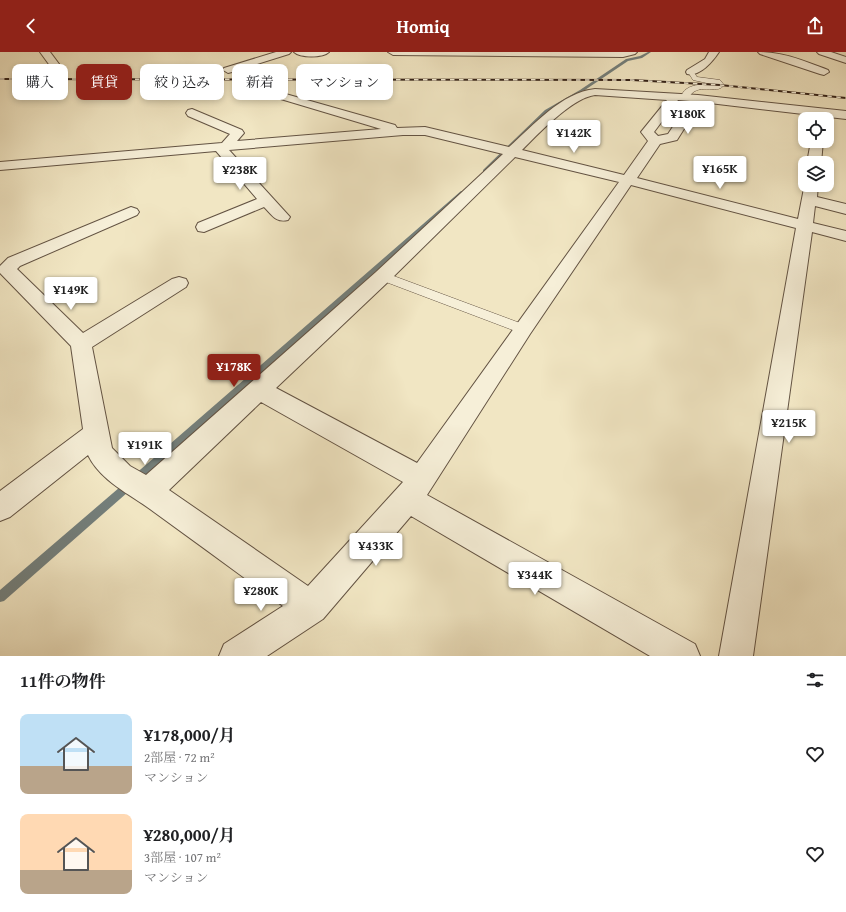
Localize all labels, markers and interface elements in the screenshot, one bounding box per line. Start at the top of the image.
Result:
text: Homiq [396,13,450,40]
icon: back [20,15,42,37]
icon: share [804,15,826,37]
chip: 購入 [12,64,68,100]
chip: 賃貸 [76,64,132,100]
chip: 絞り込み [140,64,224,100]
chip: 新着 [232,64,288,100]
chip: マンション [296,64,393,100]
pin: ¥180K [660,101,716,135]
text: ¥180K [670,104,706,123]
map controls [798,112,834,192]
button: locate [798,112,834,148]
pin: ¥142K [546,120,602,154]
text: ¥142K [556,123,592,142]
pin: ¥165K [692,156,748,190]
button: layers [798,156,834,192]
pin: ¥238K [212,157,268,191]
text: ¥165K [702,159,738,178]
text: ¥238K [222,160,258,179]
pin: ¥149K [43,277,99,311]
text: ¥149K [53,280,89,299]
pin: ¥178K [206,354,262,388]
text: ¥178K [216,357,252,376]
pin: ¥215K [761,410,817,444]
text: ¥215K [771,413,807,432]
pin: ¥191K [117,432,173,466]
text: ¥191K [127,435,163,454]
pin: ¥433K [348,533,404,567]
text: ¥433K [358,536,394,555]
pin: ¥344K [507,562,563,596]
text: ¥344K [517,565,553,584]
pin: ¥280K [233,578,289,612]
text: ¥280K [243,581,279,600]
text: 11件の物件 [20,668,106,693]
icon: filters [804,669,826,691]
text: ¥178,000/月 [144,722,236,747]
icon: home [52,730,100,778]
icon: heart [804,743,826,765]
text: 2部屋 · 72 m² [144,748,215,767]
text: マンション [144,768,208,787]
text: ¥280,000/月 [144,822,236,847]
icon: home [52,830,100,878]
icon: heart [804,843,826,865]
text: 3部屋 · 107 m² [144,848,221,867]
text: マンション [144,868,208,887]

